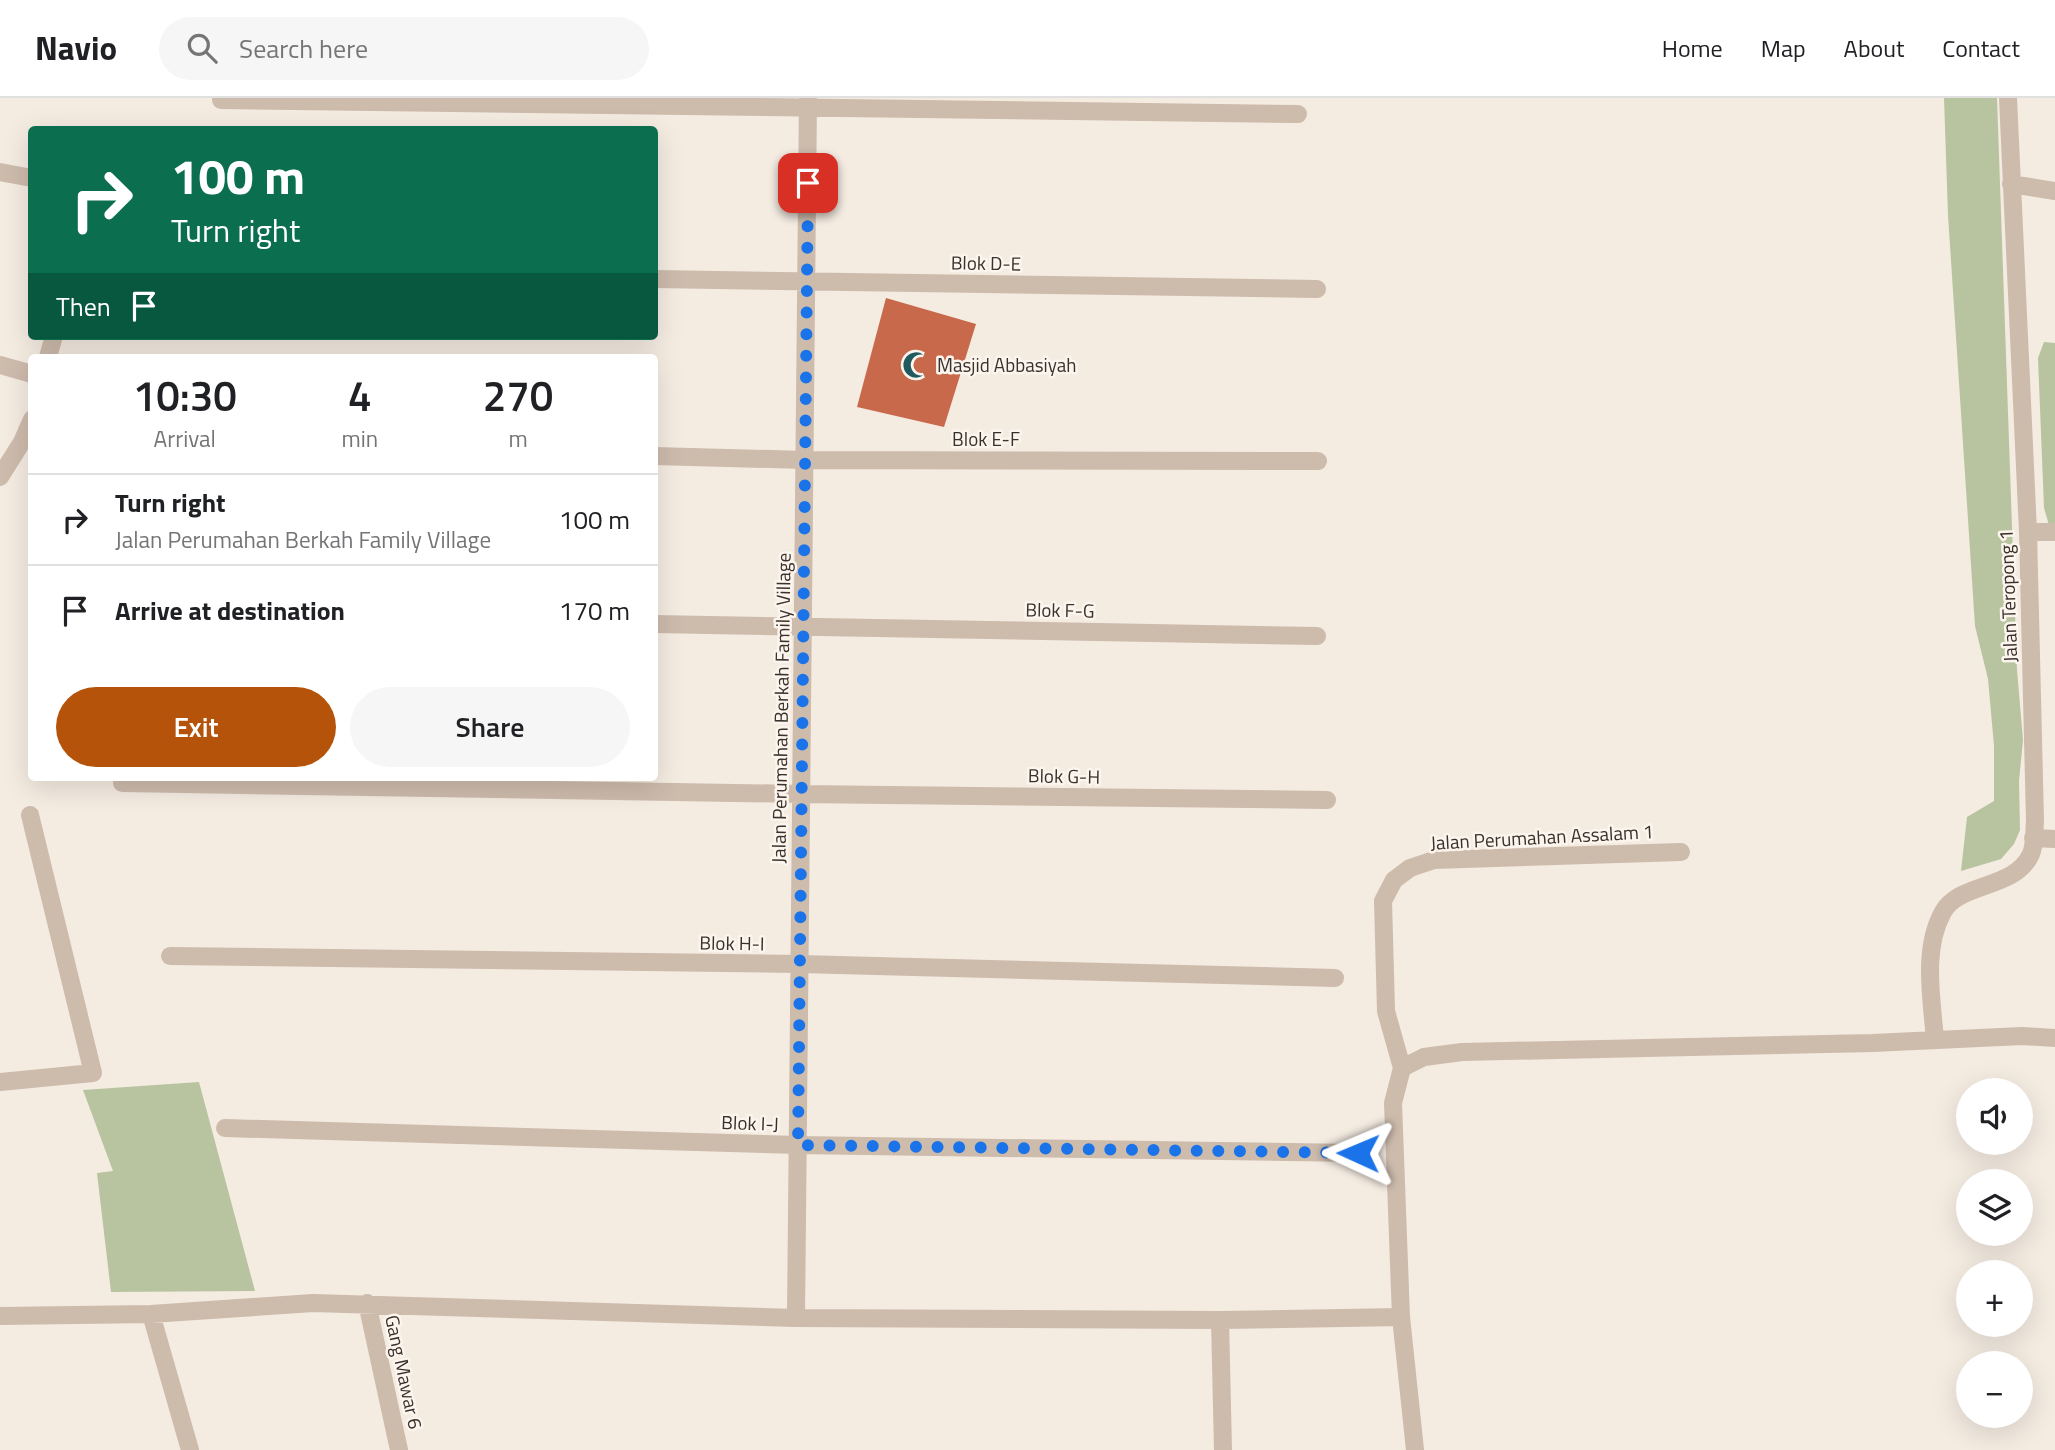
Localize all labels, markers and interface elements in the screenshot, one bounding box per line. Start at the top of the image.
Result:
search box [159,17,649,80]
text: Navio [35,23,117,73]
icon: search [183,29,221,67]
text: Search here [239,29,368,68]
text: Home [1662,30,1723,66]
text: Map [1761,30,1806,66]
text: About [1844,30,1904,66]
text: Contact [1942,30,2020,66]
text: 100 m [171,138,305,213]
pin [778,153,838,213]
icon: right [56,154,147,245]
icon: arrive [789,164,827,202]
text: Turn right [171,206,300,254]
street label: Blok D-E [951,247,1022,278]
text: Then [56,287,111,326]
icon: arrive [125,287,163,325]
mosque icon: Masjid Abbasiyah [901,350,931,380]
place label: Masjid Abbasiyah [937,350,1076,379]
text: 10:30 [133,363,237,427]
text: 4 [348,363,372,427]
text: 270 [483,363,553,427]
text: Arrival [154,421,216,456]
text: min [341,421,378,456]
text: m [508,421,528,456]
street label: Blok E-F [952,424,1020,453]
text: Turn right [115,483,226,522]
text: 100 m [559,500,630,539]
icon: right [56,501,94,539]
text: Jalan Perumahan Berkah Family Village [115,522,491,557]
street label: Jalan Teropong 1 [1991,529,2024,663]
street label: Jalan Perumahan Berkah Family Village [763,552,798,864]
text: Arrive at destination [115,591,345,630]
text: 170 m [559,591,630,630]
icon: arrive [56,592,94,630]
street label: Blok F-G [1025,594,1095,625]
button: Exit [56,687,336,767]
button: Share [350,687,630,767]
street label: Blok G-H [1028,760,1100,791]
street label: Jalan Perumahan Assalam 1 [1430,816,1654,857]
street label: Blok H-I [699,927,765,958]
map controls [1956,1078,2033,1428]
button: sound [1956,1078,2033,1155]
street label: Blok I-J [721,1107,779,1138]
position arrow [1321,1116,1395,1190]
button: layers [1956,1169,2033,1246]
button: + [1956,1260,2033,1337]
street label: Gang Mawar 6 [378,1312,431,1432]
button: − [1956,1351,2033,1428]

